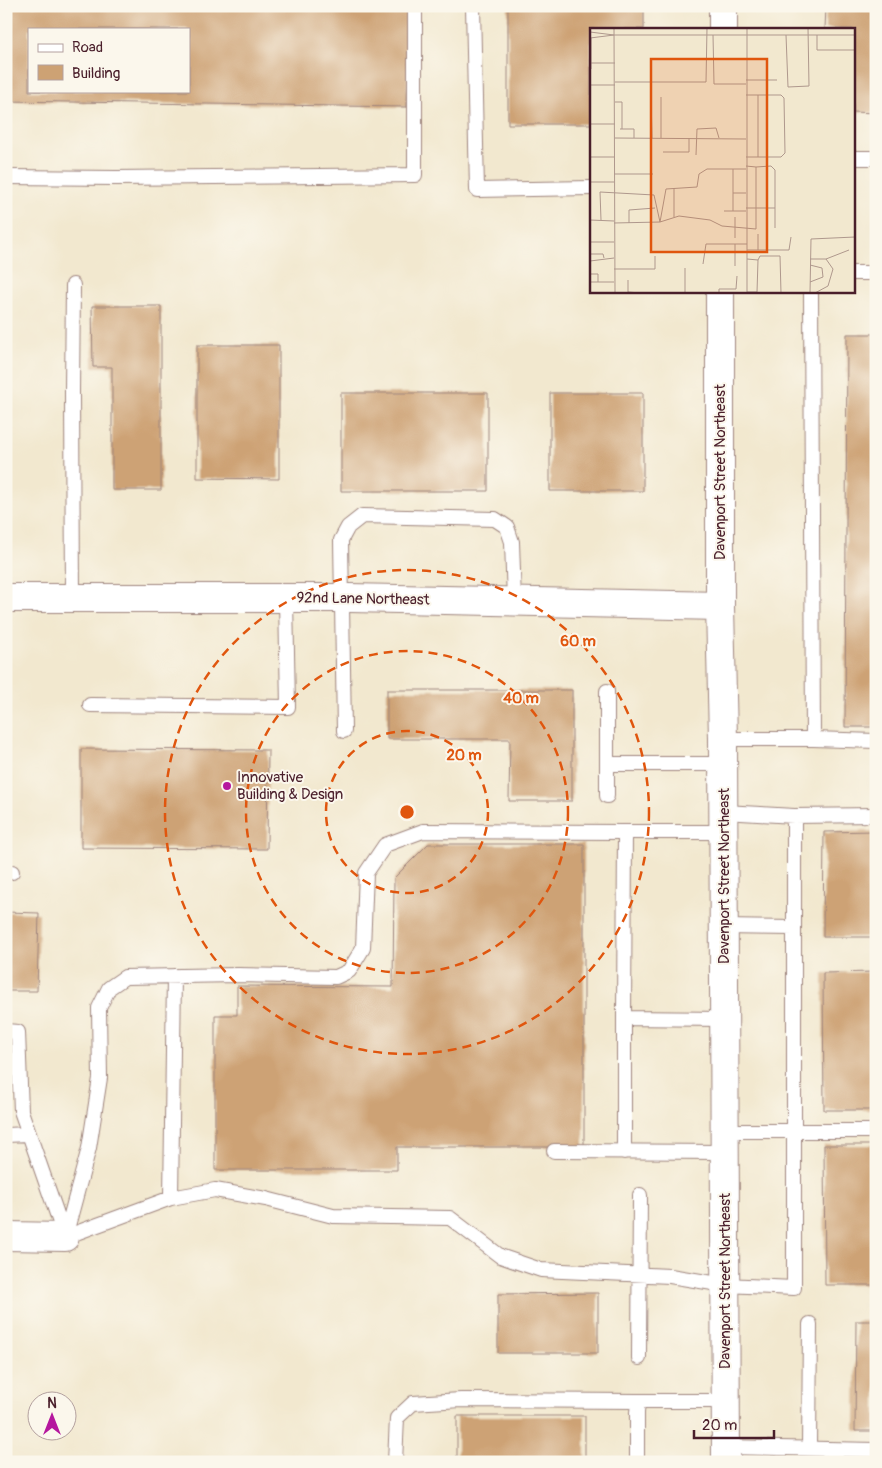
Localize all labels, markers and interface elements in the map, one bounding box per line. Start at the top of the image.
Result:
legend [28,28,190,92]
inset map [590,28,854,292]
text: Road [72,38,103,57]
text: Building [72,64,120,83]
street label: Davenport Street Northeast [711,383,730,560]
street label: 92nd Lane Northeast [296,588,431,610]
text: 60 m [560,632,596,651]
text: 40 m [503,689,539,708]
text: 20 m [446,746,482,765]
place label: Innovative Building & Design [237,768,343,804]
marker: Innovative Building & Design [221,780,233,792]
street label: Davenport Street Northeast [715,787,734,964]
centre of rings [398,803,416,821]
street label: Davenport Street Northeast [716,1192,735,1369]
north arrow [28,1390,78,1440]
text: N [47,1395,57,1412]
scale bar [694,1408,774,1440]
text: 20 m [702,1416,737,1435]

